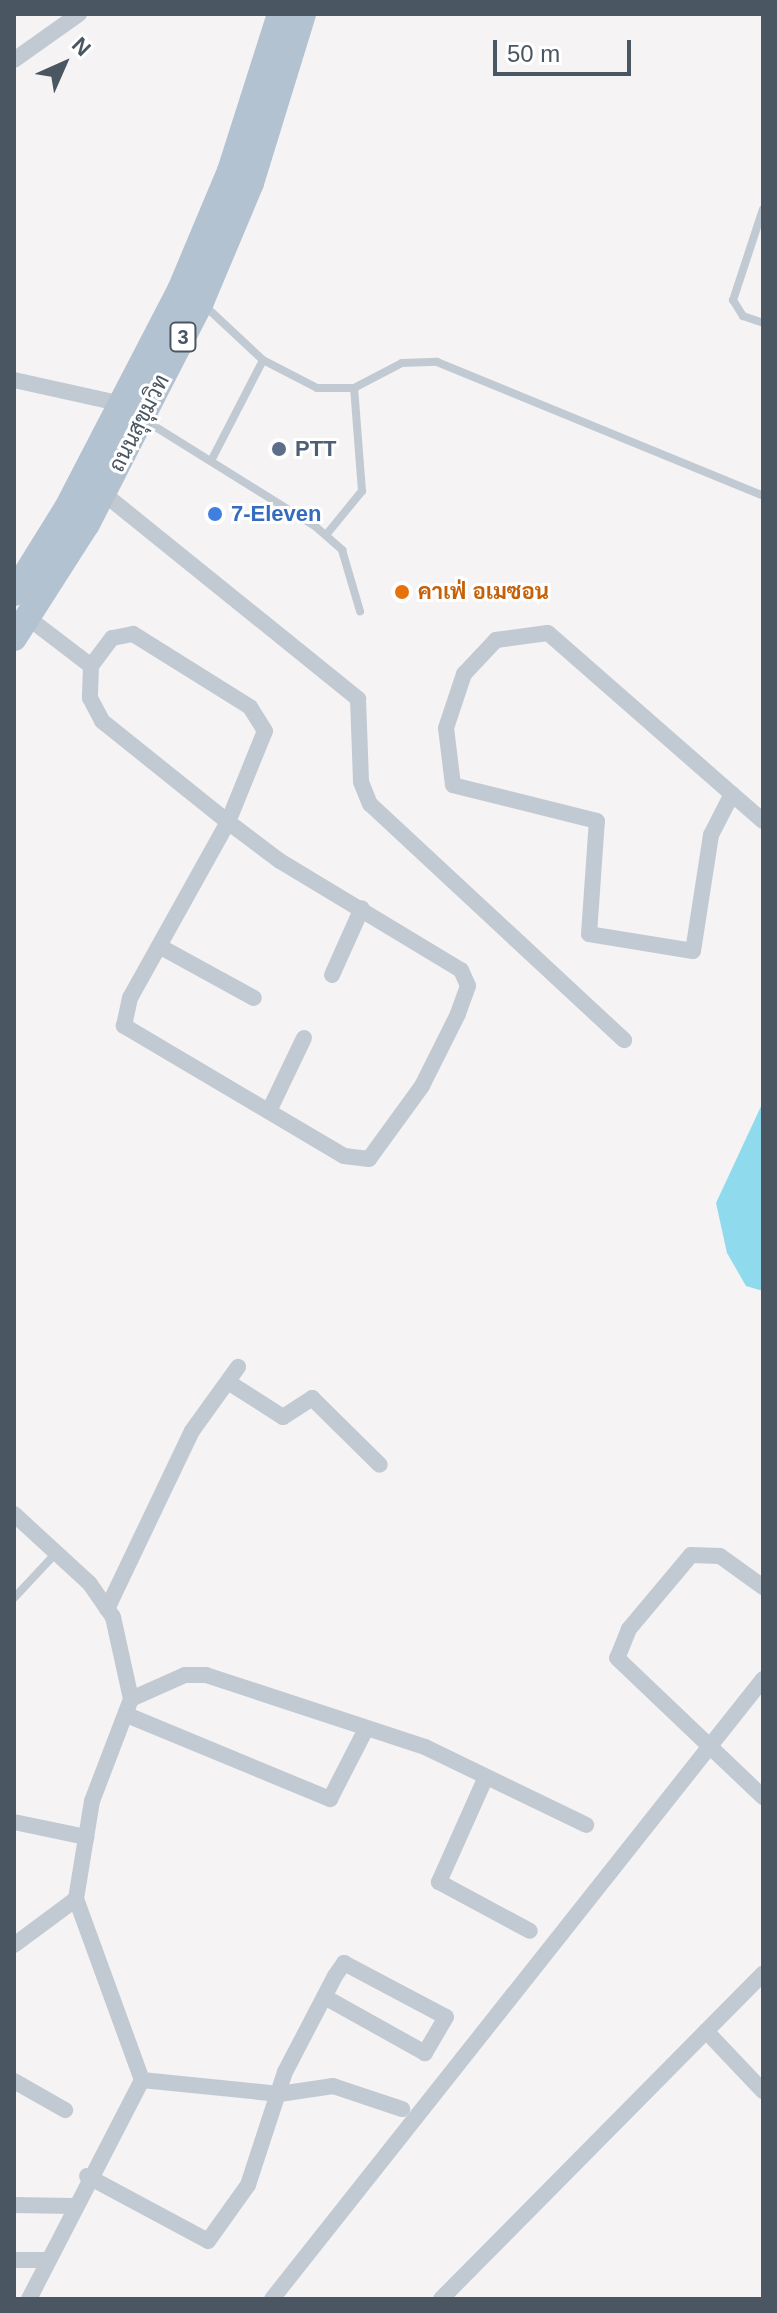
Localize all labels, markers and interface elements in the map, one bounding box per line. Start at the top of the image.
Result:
north arrow [24,24,104,104]
scale bar [497,24,635,74]
text: N [67,32,96,61]
text: 50 m [507,40,560,67]
road number: 3 [169,321,197,353]
street label: ถนนสุขุมวิท [103,370,175,476]
place label: PTT [295,436,337,462]
marker: PTT [270,440,288,458]
place label: 7-Eleven [231,501,321,527]
marker: 7-Eleven [206,505,224,523]
place label: คาเฟ่ อเมซอน [418,579,549,605]
marker: คาเฟ่ อเมซอน [393,583,411,601]

